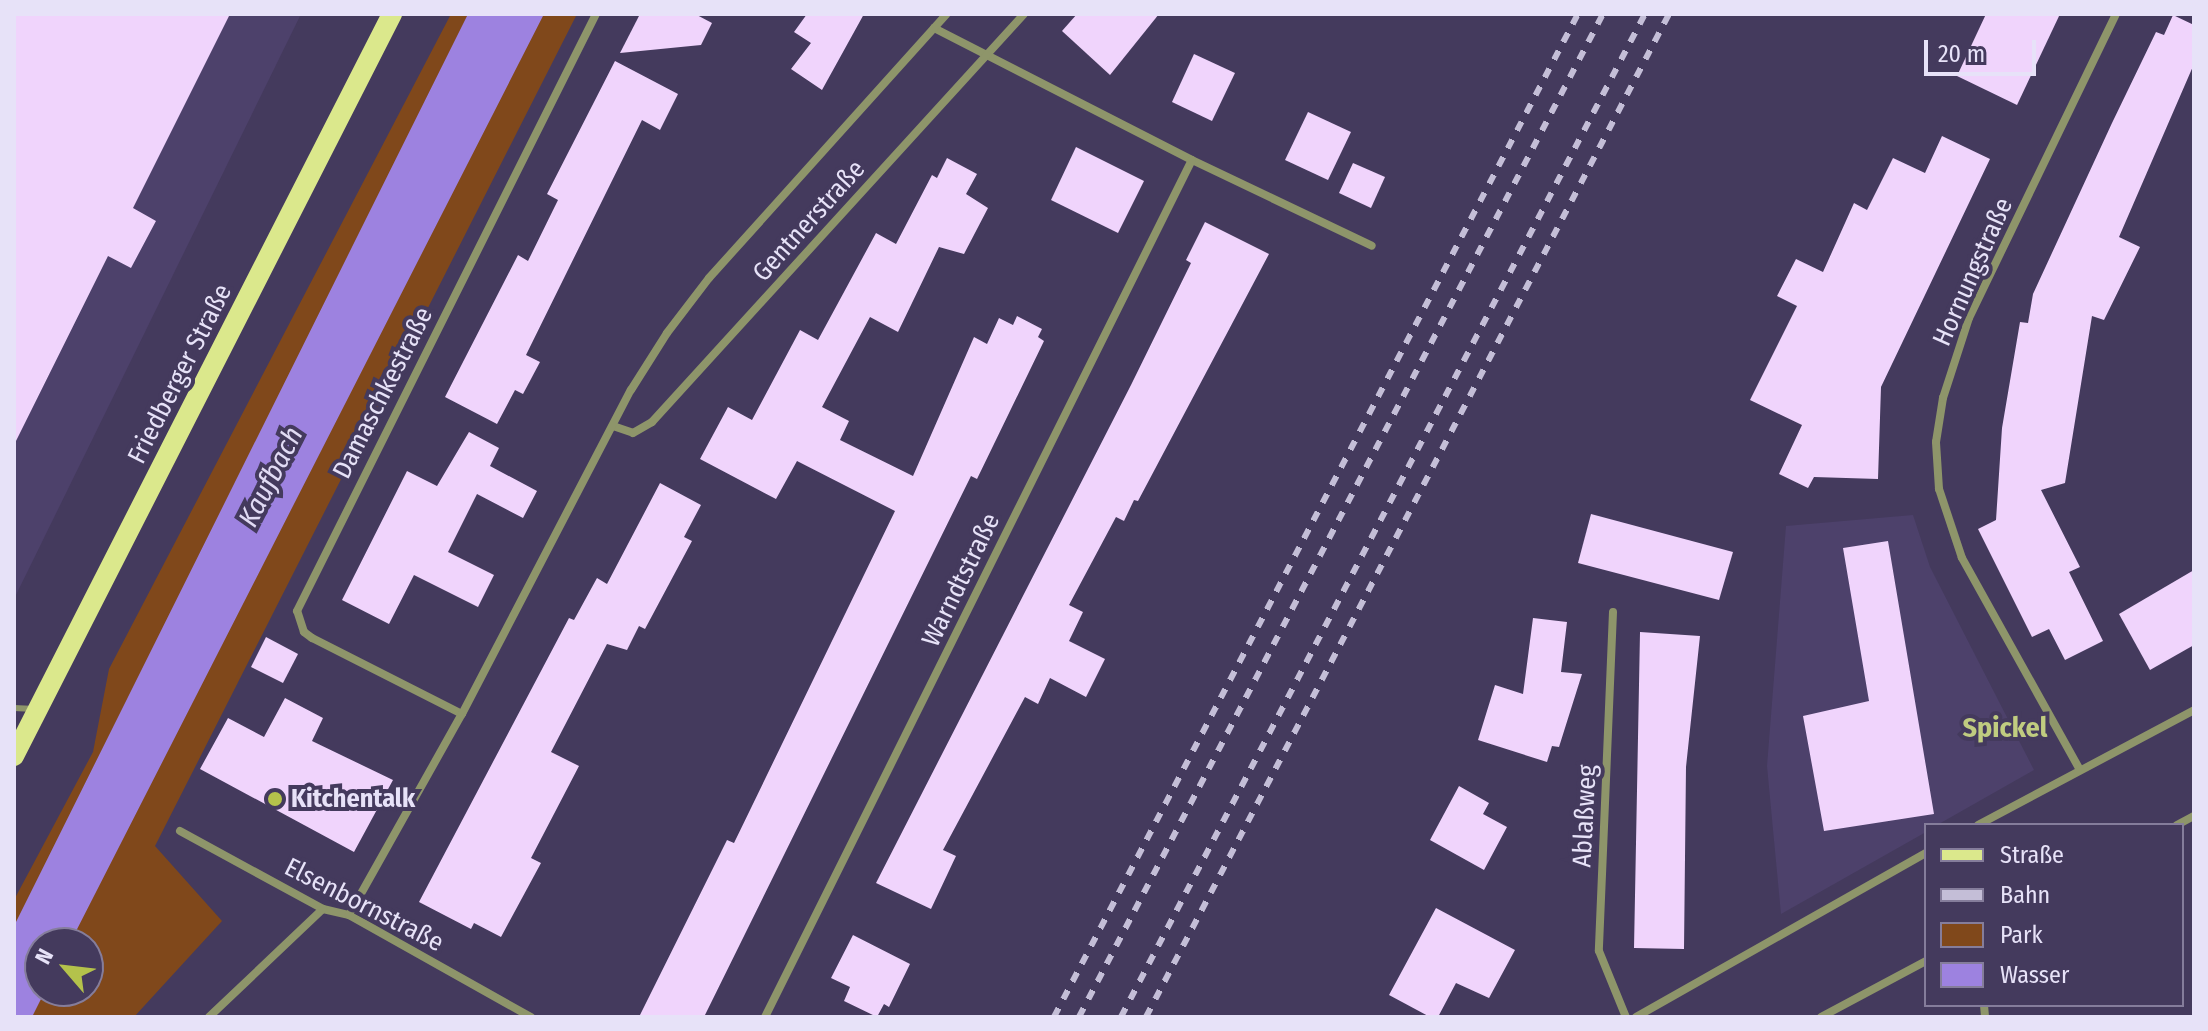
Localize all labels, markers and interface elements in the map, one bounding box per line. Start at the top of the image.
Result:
scale bar [1928,24,2040,74]
text: 20 m [1938,40,1985,68]
street label: Gentnerstraße [746,154,872,288]
street label: Hornungstraße [1926,193,2020,351]
street label: Friedberger Straße [121,279,239,469]
street label: Damaschkestraße [326,302,440,484]
water label: Kaufbach [232,421,310,533]
street label: Warndtstraße [915,508,1007,652]
district label: Spickel [1963,711,2047,745]
street label: Ablaßweg [1567,764,1603,868]
place label: Kitchentalk [291,783,415,815]
marker: Kitchentalk [266,790,284,808]
legend [1924,823,2184,1007]
text: Straße [2000,841,2064,869]
street label: Elsenbornstraße [279,852,449,958]
text: Bahn [2000,881,2050,909]
text: Park [2000,921,2043,949]
north arrow [24,927,104,1007]
text: N [29,944,59,969]
text: Wasser [2000,961,2069,989]

